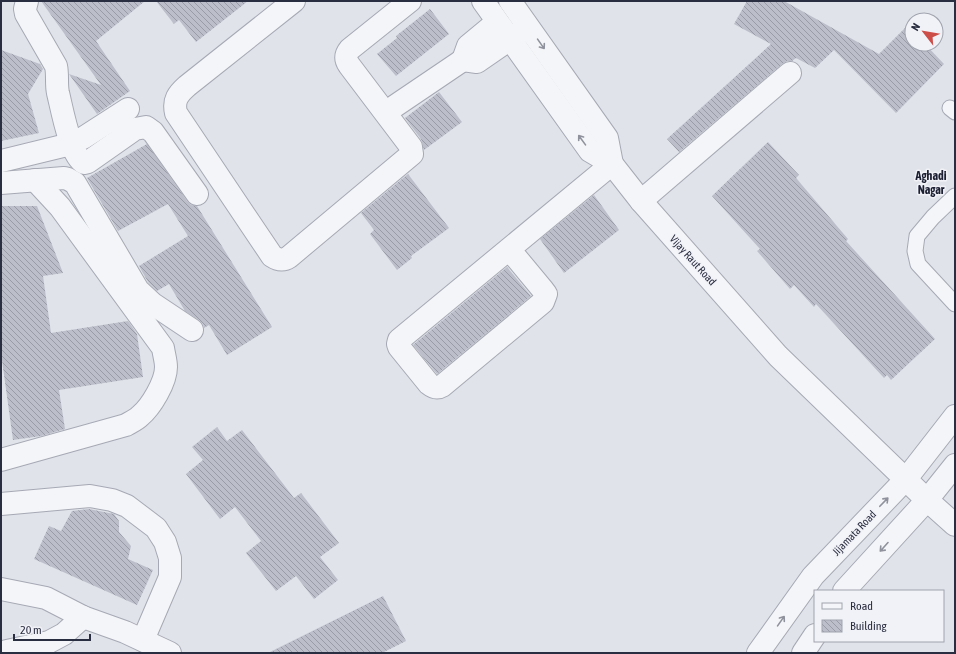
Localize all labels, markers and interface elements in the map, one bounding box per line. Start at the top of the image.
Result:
north arrow [904,12,944,52]
text: N [909,21,922,33]
one-way arrow [537,39,545,50]
one-way arrow [578,135,586,146]
district label: Aghadi Nagar [915,169,947,197]
street label: Vijay Raut Road [667,232,719,288]
one-way arrow [879,497,889,507]
street label: Jijamata Road [830,508,878,558]
one-way arrow [879,542,888,552]
legend [814,590,944,642]
text: Road [850,599,873,613]
scale bar [14,616,90,642]
one-way arrow [777,616,785,627]
text: Building [850,619,888,633]
text: 20 m [20,623,42,637]

